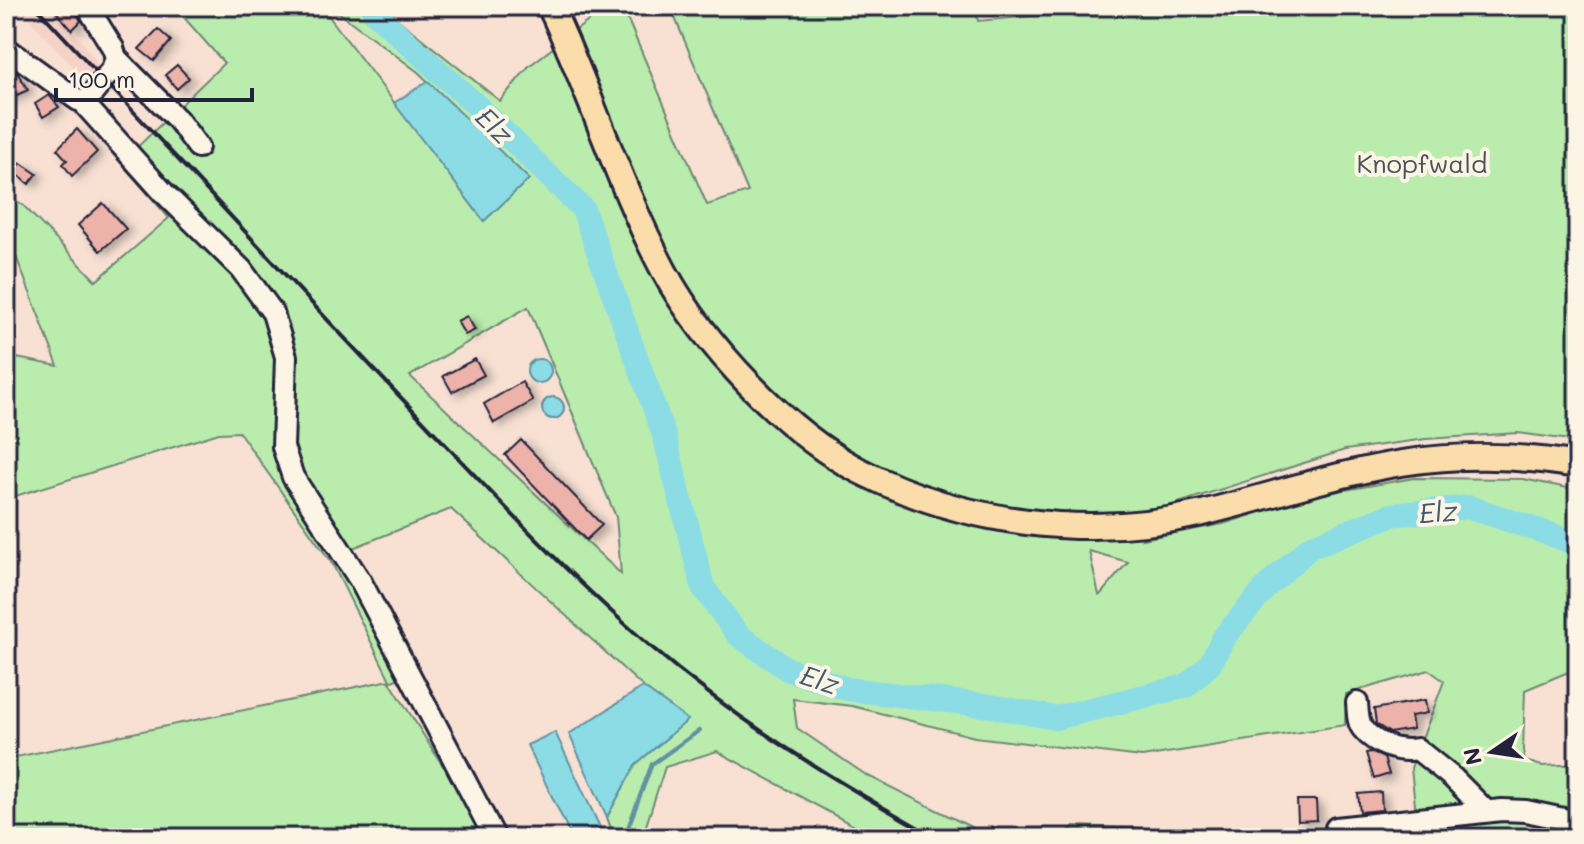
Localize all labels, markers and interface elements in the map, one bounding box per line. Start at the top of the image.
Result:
scale bar [56,52,252,102]
text: 100 m [68,63,135,94]
water label: Elz [469,99,522,152]
park label: Knopfwald [1356,146,1488,180]
water label: Elz [1417,491,1459,531]
water label: Elz [796,656,844,702]
north arrow [1452,712,1532,792]
text: N [1456,745,1488,768]

